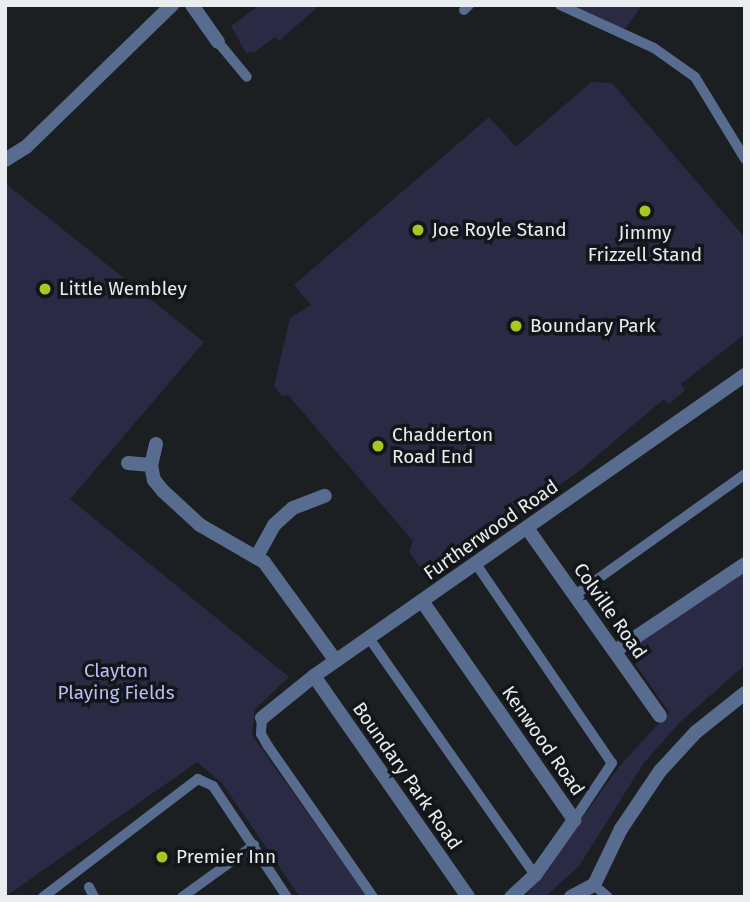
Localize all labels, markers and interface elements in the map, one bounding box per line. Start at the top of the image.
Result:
marker: Jimmy Frizzell Stand [637,203,653,219]
place label: Joe Royle Stand [432,219,567,241]
marker: Joe Royle Stand [410,222,426,238]
place label: Jimmy Frizzell Stand [588,222,702,266]
place label: Little Wembley [59,278,187,300]
marker: Little Wembley [37,281,53,297]
place label: Boundary Park [530,315,656,337]
marker: Boundary Park [508,318,524,334]
place label: Chadderton Road End [392,424,493,468]
marker: Chadderton Road End [370,438,386,454]
street label: Furtherwood Road [419,475,563,585]
street label: Colville Road [569,559,651,663]
park label: Clayton Playing Fields [57,660,175,704]
street label: Kenwood Road [497,682,589,800]
street label: Boundary Park Road [348,698,466,854]
place label: Premier Inn [176,846,276,868]
marker: Premier Inn [154,849,170,865]

